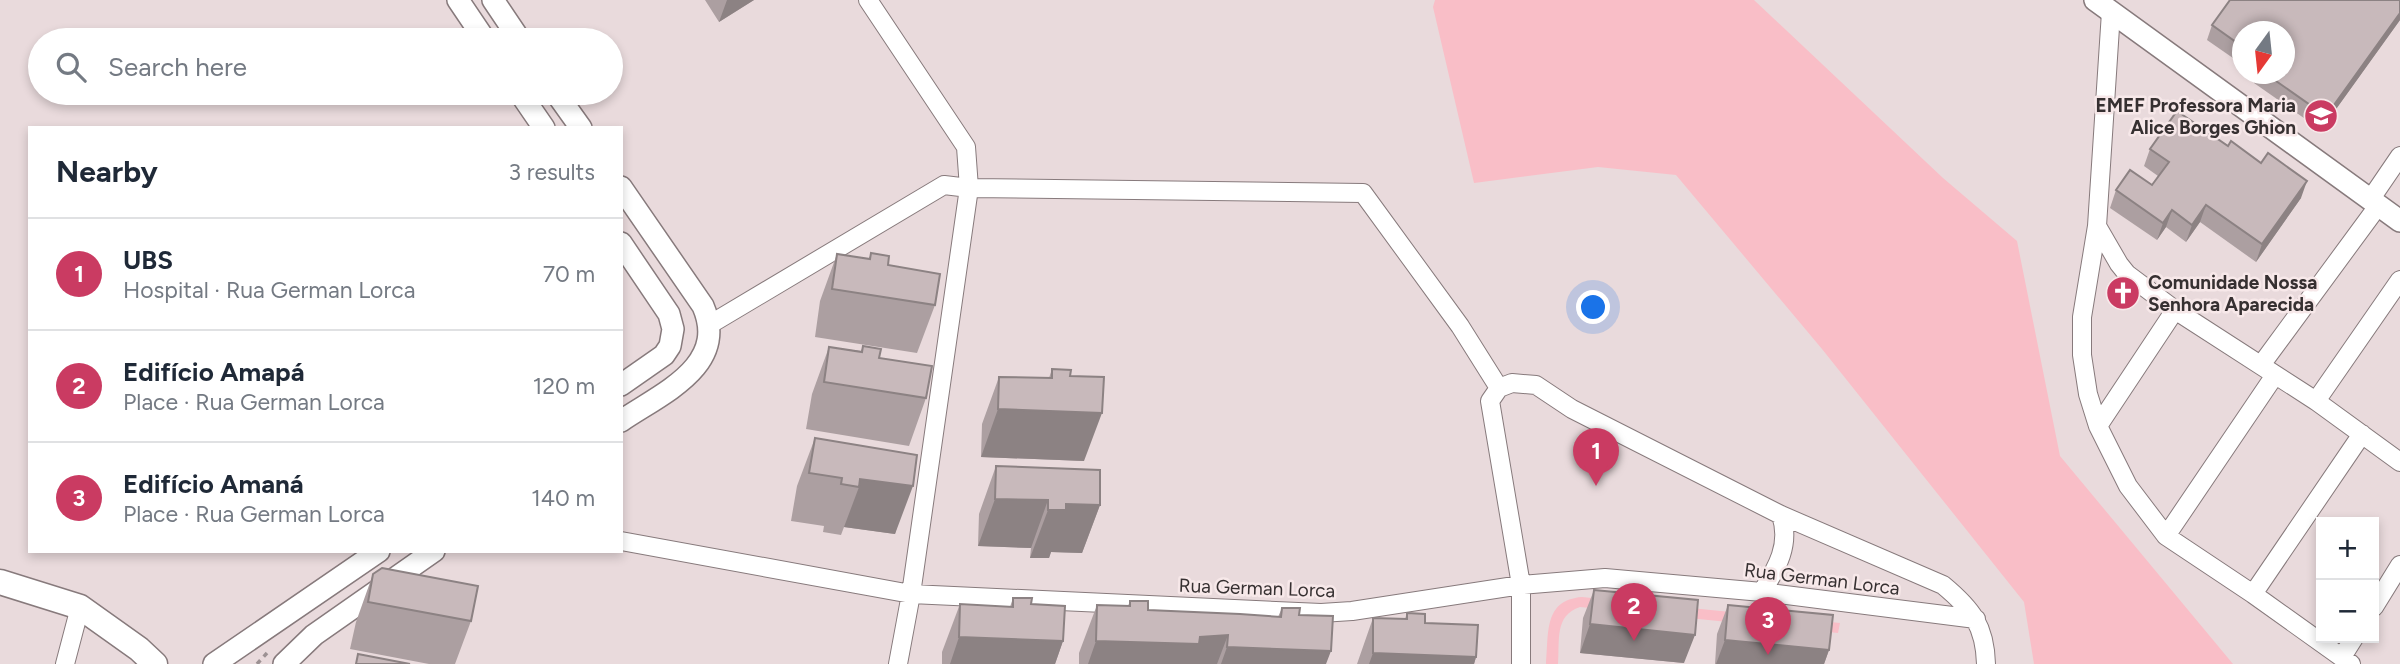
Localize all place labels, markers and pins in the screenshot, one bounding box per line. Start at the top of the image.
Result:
place label: EMEF Professora Maria Alice Borges Ghion [2096,94,2296,139]
school or university icon: EMEF Professora Maria Alice Borges Ghion [2302,97,2340,135]
place label: Comunidade Nossa Senhora Aparecida [2148,271,2317,316]
church icon: Comunidade Nossa Senhora Aparecida [2104,274,2142,312]
pin: 1 [1573,428,1619,486]
pin: 2 [1611,583,1657,641]
pin: 3 [1745,597,1791,655]

